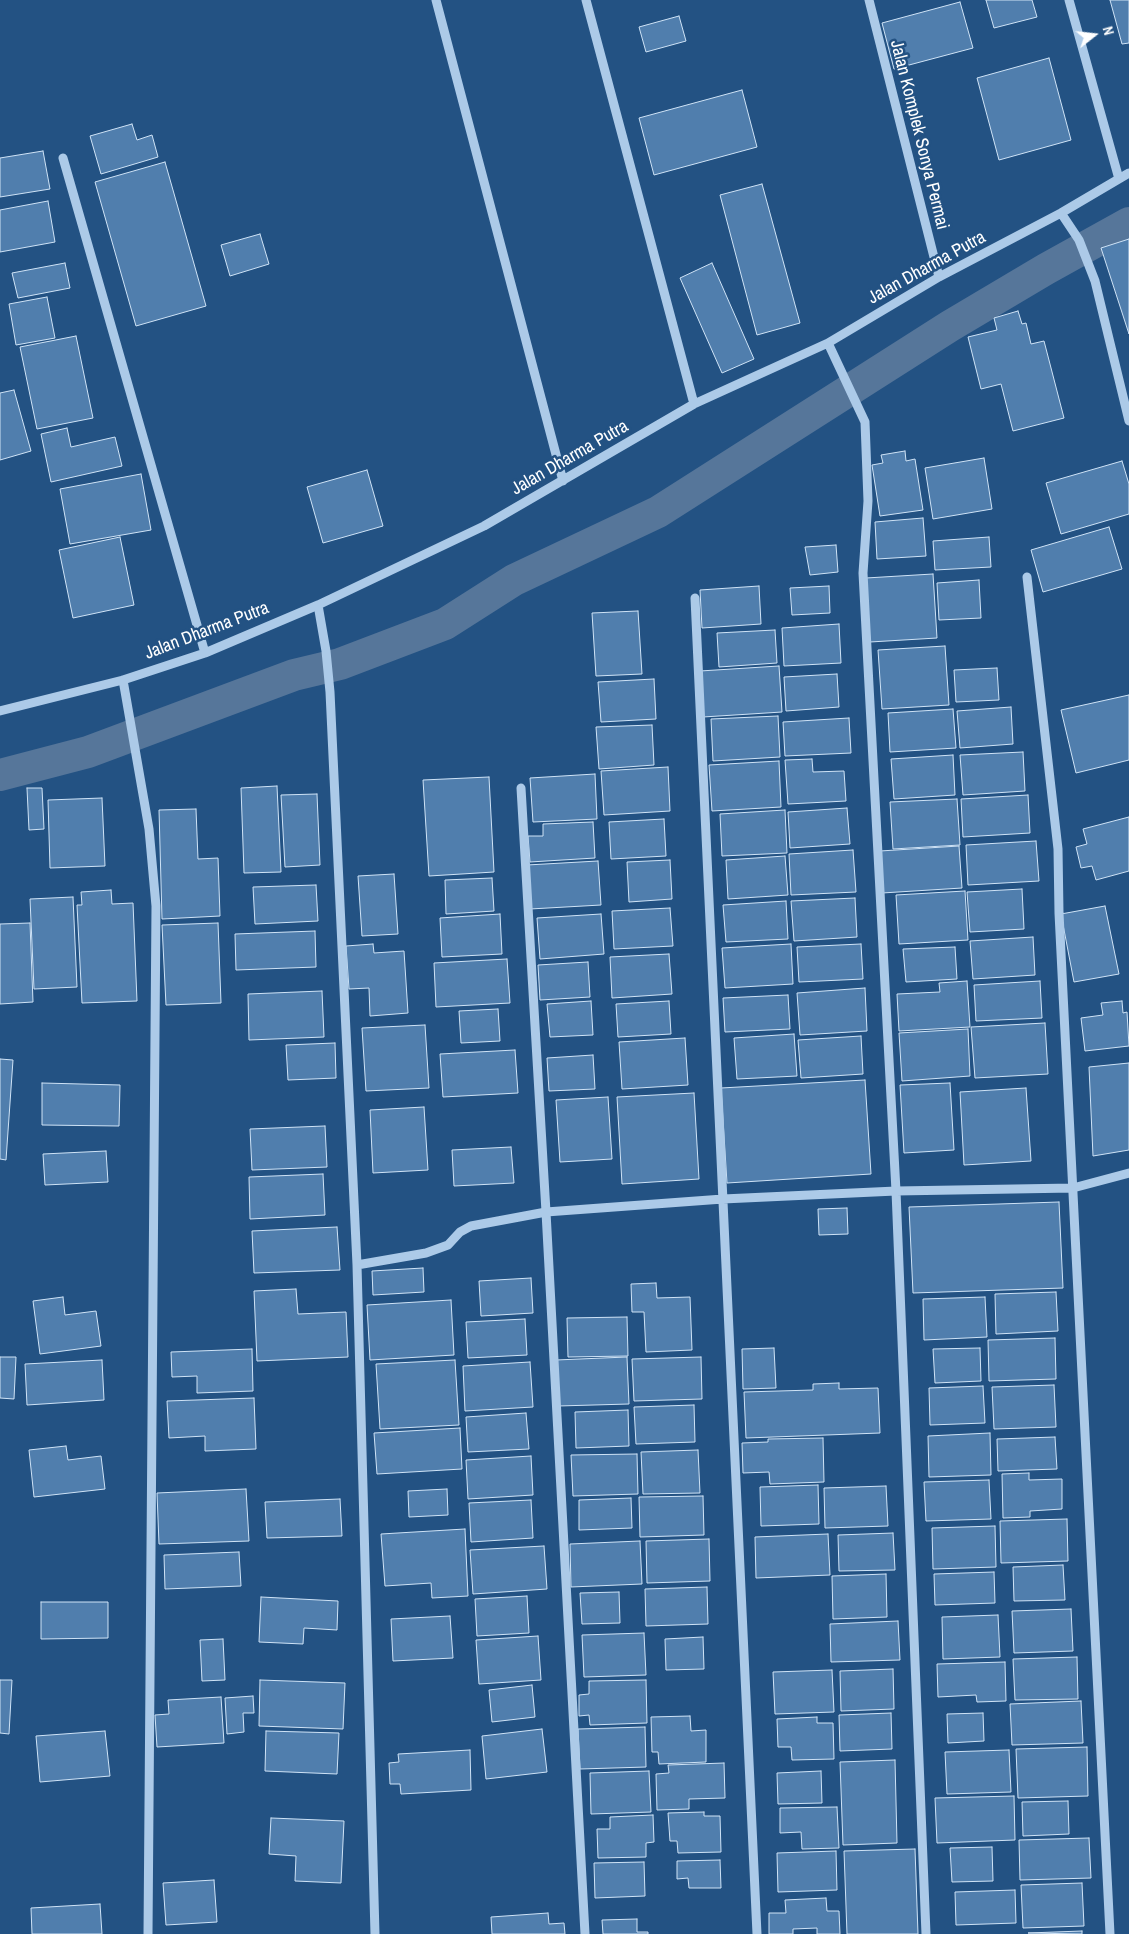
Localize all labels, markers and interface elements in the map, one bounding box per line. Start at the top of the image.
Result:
north arrow [1069,10,1119,60]
text: N [1099,24,1118,37]
street label: Jalan Komplek Sonya Permai [885,38,953,232]
street label: Jalan Dharma Putra [864,227,990,309]
street label: Jalan Dharma Putra [508,416,632,500]
street label: Jalan Dharma Putra [142,597,272,665]

